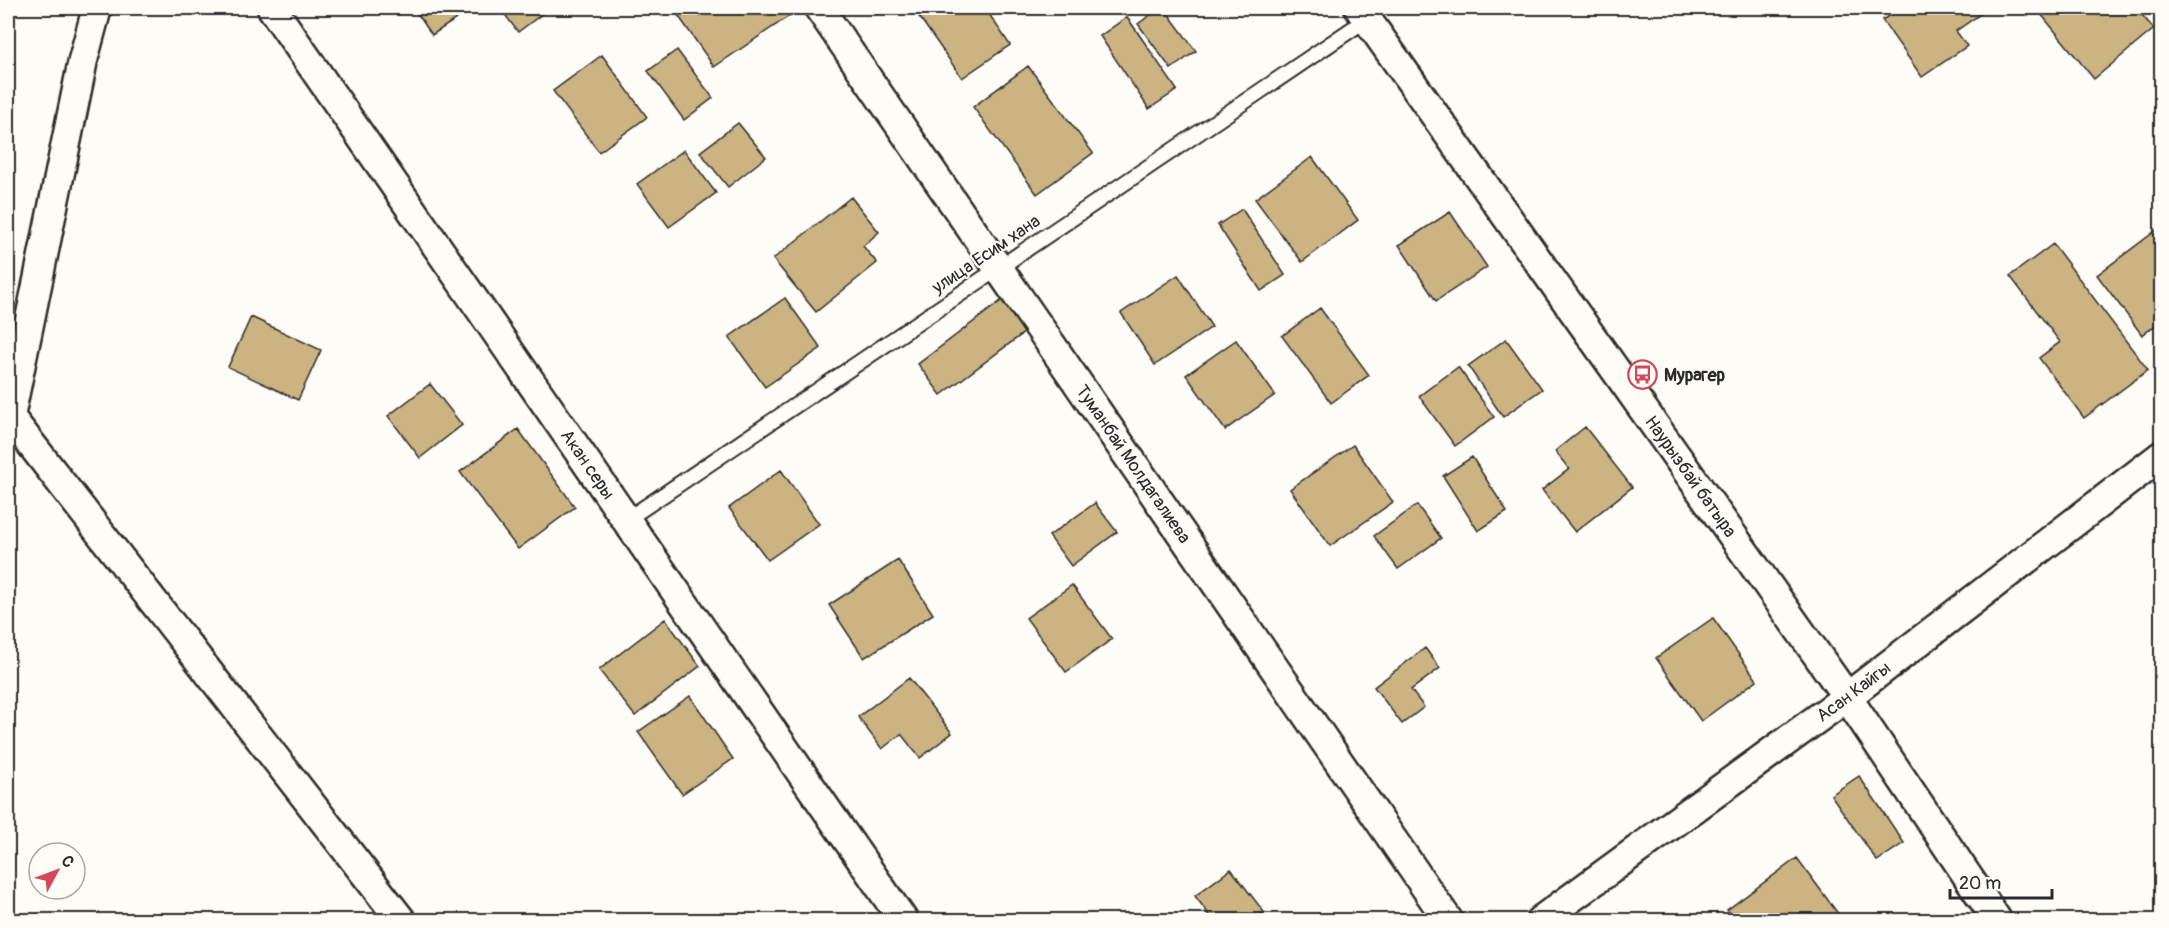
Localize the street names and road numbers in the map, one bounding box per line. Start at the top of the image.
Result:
street label: улица Есим хана [927,210,1045,300]
street label: Туманбай Молдагалиева [1070,381,1196,548]
street label: Наурызбай батыра [1639,411,1741,542]
street label: Акан серы [555,425,620,504]
street label: Асан Кайгы [1812,657,1896,727]

